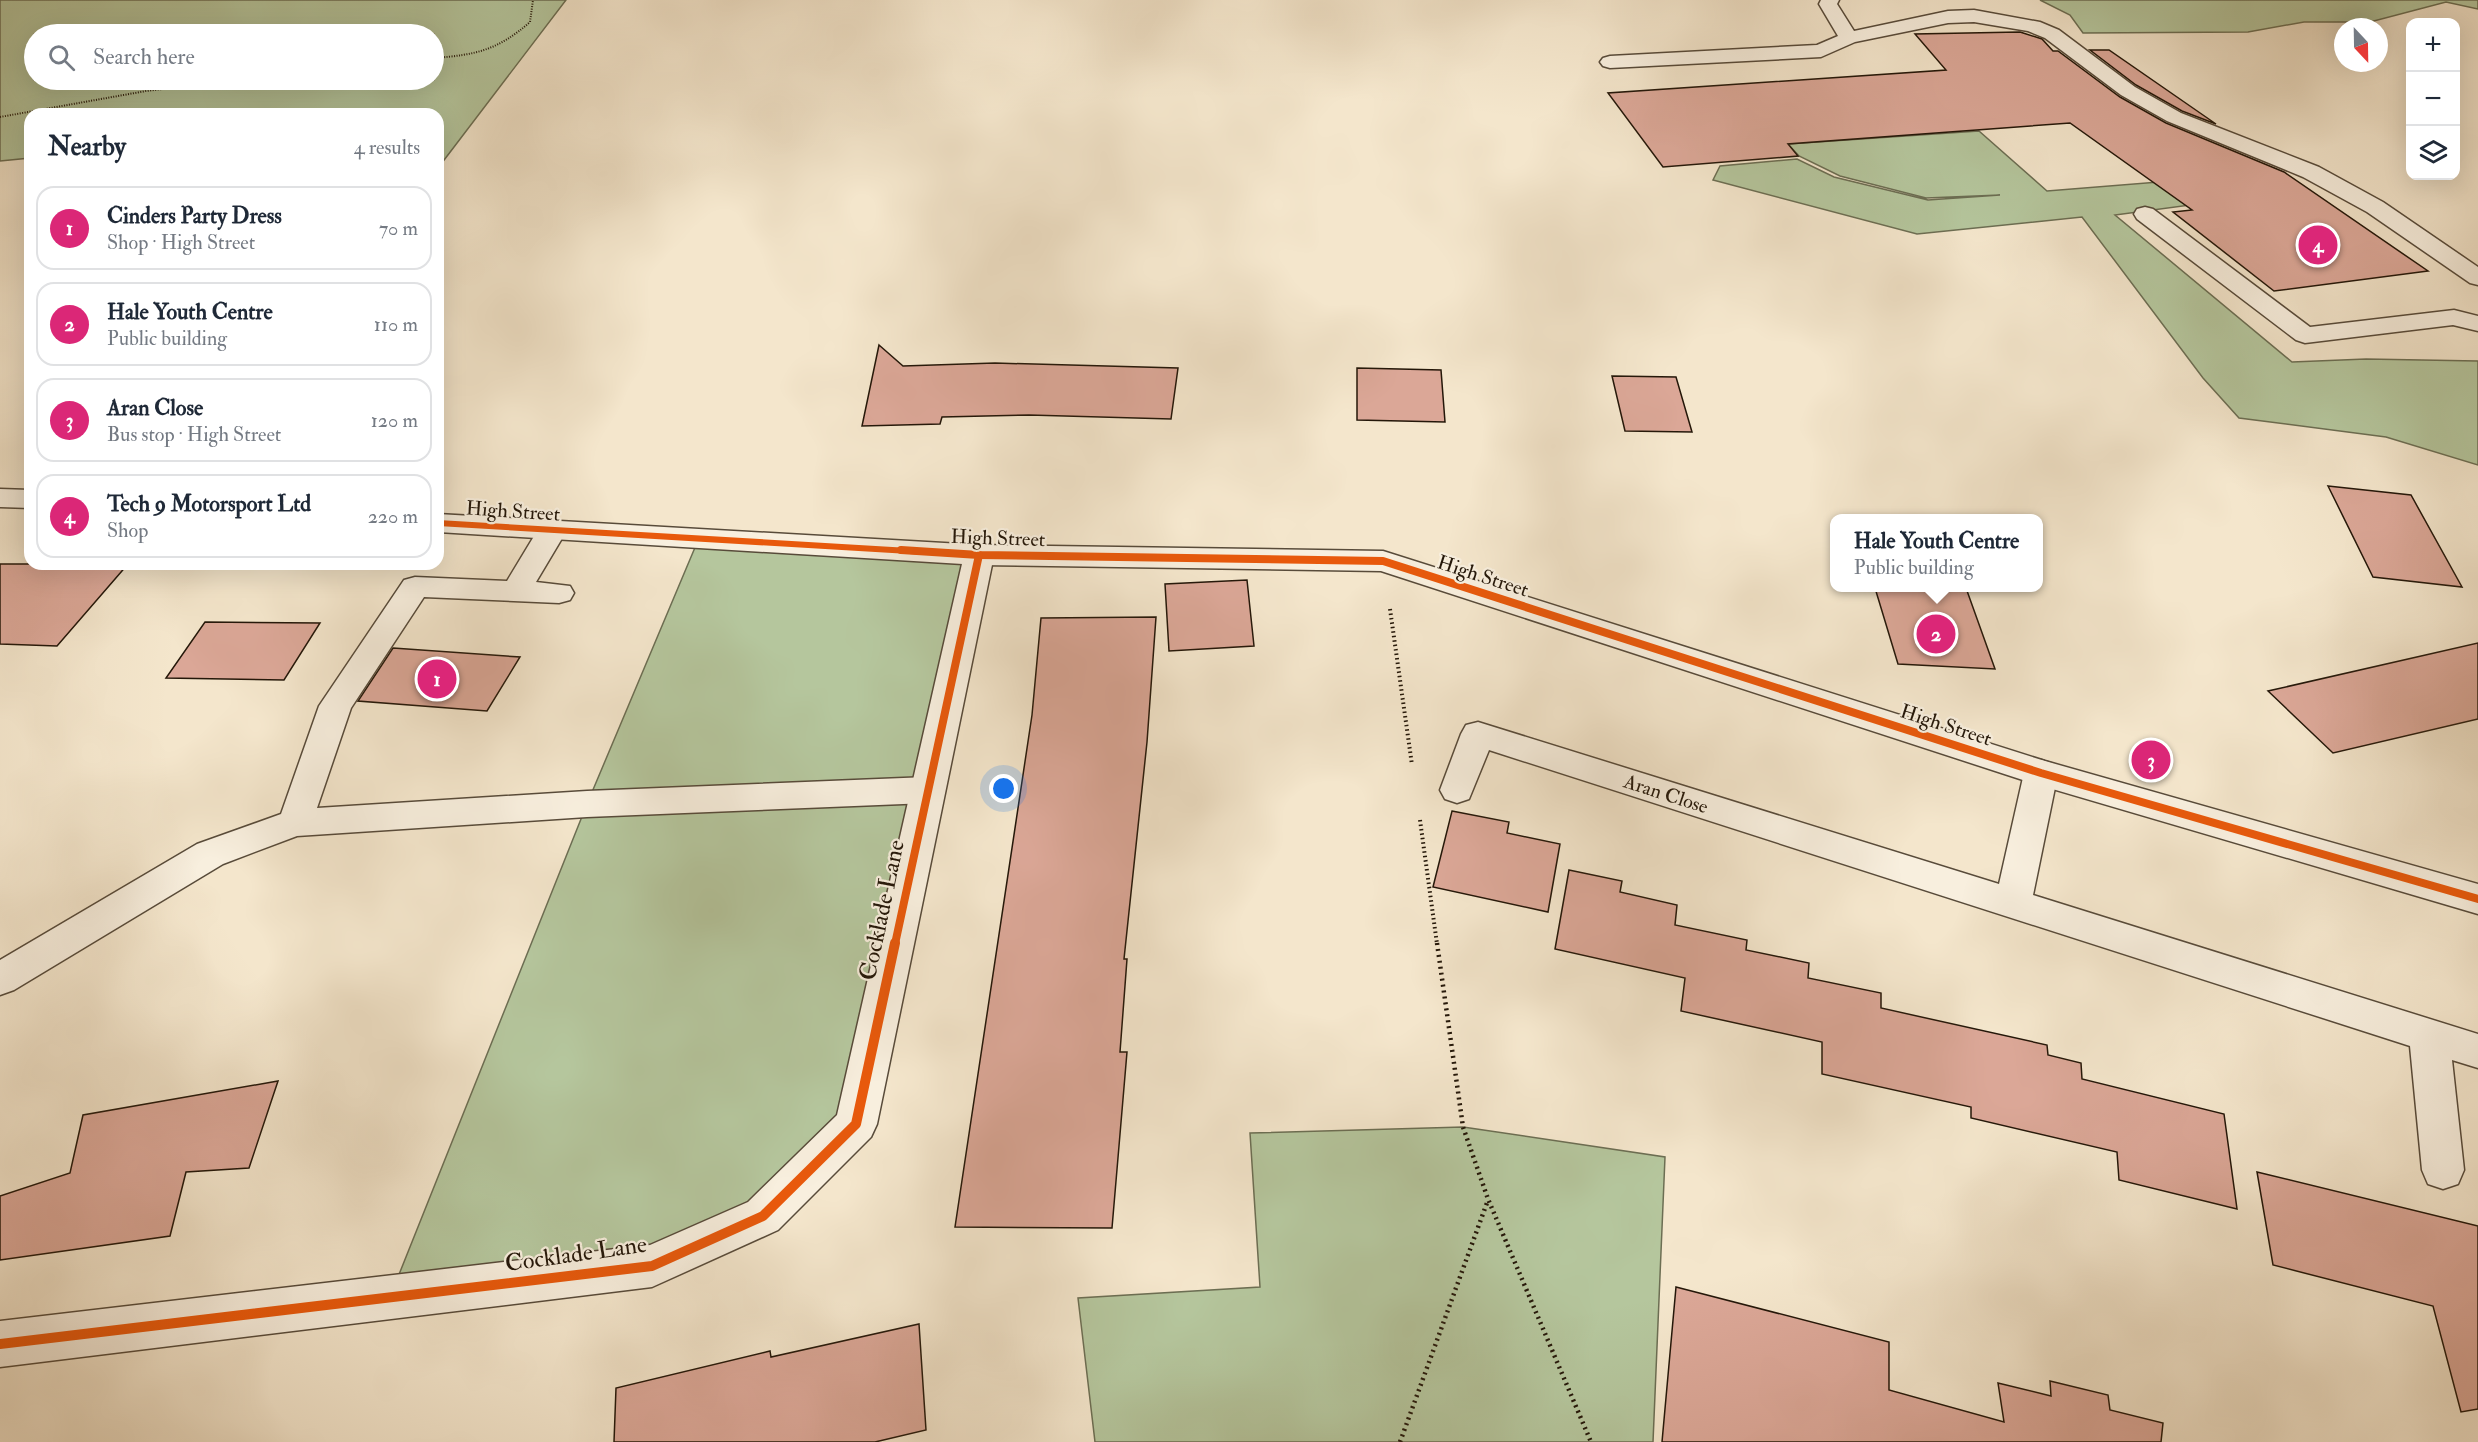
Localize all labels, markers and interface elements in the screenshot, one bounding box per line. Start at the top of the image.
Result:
north arrow [2334,18,2388,72]
map controls [2406,18,2460,180]
button: + [2406,18,2460,72]
search box [24,24,444,90]
icon: search [45,41,78,74]
text: Search here [93,43,195,71]
button: − [2406,72,2460,126]
button: layers [2406,126,2460,180]
text: Nearby [48,131,126,163]
text: 4 results [354,135,420,160]
text: Cinders Party Dress [107,202,282,230]
text: 1 [66,216,73,241]
text: 70 m [379,216,418,241]
pin: 4 [2298,222,2338,268]
text: Shop · High Street [107,230,255,255]
text: Hale Youth Centre [107,298,273,326]
text: 2 [64,312,75,337]
text: 110 m [374,312,418,337]
text: Public building [107,326,227,351]
text: Aran Close [107,394,203,422]
text: 3 [66,408,73,433]
text: 120 m [371,408,418,433]
text: Bus stop · High Street [107,422,281,447]
text: Tech 9 Motorsport Ltd [107,490,311,518]
street label: High Street [465,495,561,527]
text: 4 [64,504,75,529]
text: 220 m [368,504,418,529]
popup [1830,514,2043,592]
text: Shop [107,518,148,543]
street label: High Street [950,524,1046,552]
text: Hale Youth Centre [1854,527,2019,555]
street label: High Street [1434,550,1532,603]
text: Public building [1854,555,1974,580]
pin: 2 [1916,612,1956,656]
pin: 1 [418,656,456,702]
street label: High Street [1897,699,1995,752]
pin: 3 [2132,738,2170,783]
street label: Aran Close [1620,768,1711,819]
your location [989,774,1018,803]
street label: Cocklade Lane [852,837,912,983]
street label: Cocklade Lane [503,1229,649,1279]

